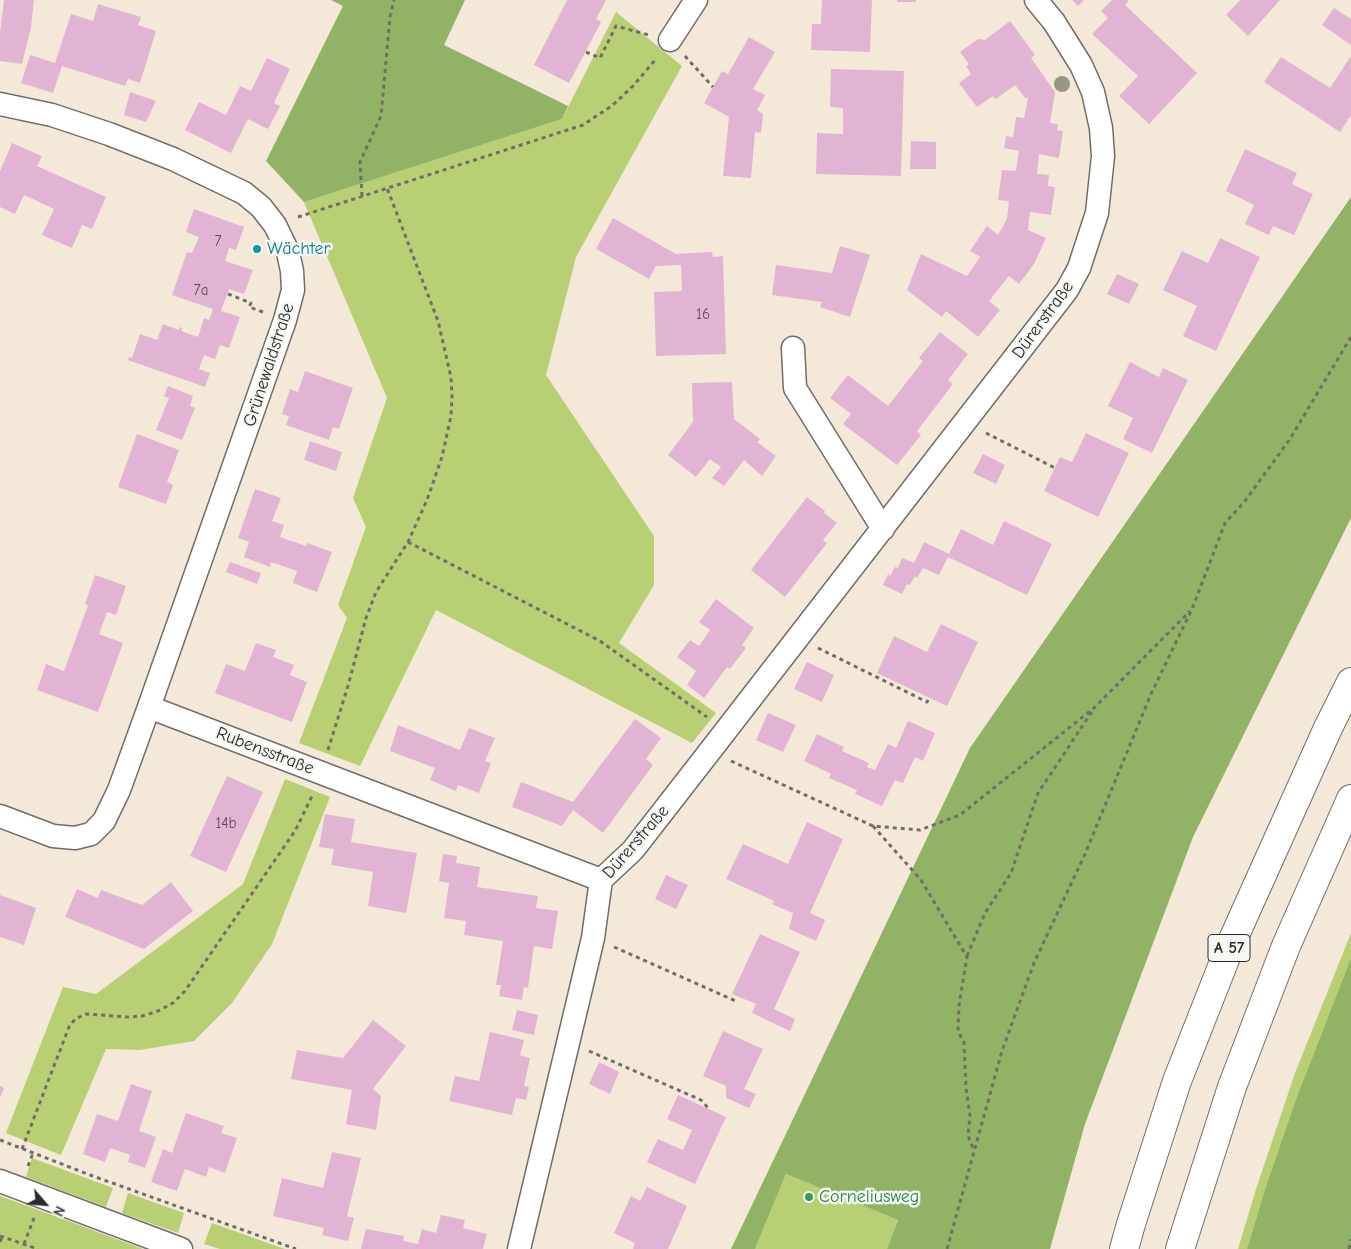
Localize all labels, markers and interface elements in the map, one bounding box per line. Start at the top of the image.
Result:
house number: 7 [214,233,222,251]
place label: Wächter [267,238,331,260]
marker: Wächter [251,243,263,255]
street label: Dürerstraße [1008,277,1078,363]
house number: 7a [194,282,208,300]
street label: Grünewaldstraße [239,300,299,430]
house number: 16 [696,306,710,324]
street label: Rubensstraße [213,722,317,780]
street label: Dürerstraße [598,801,674,883]
house number: 14b [215,815,237,833]
road number: A 57 [1208,934,1250,961]
north arrow [20,1179,70,1229]
place label: Corneliusweg [819,1186,919,1208]
marker: Corneliusweg [803,1191,815,1203]
text: N [49,1203,68,1219]

